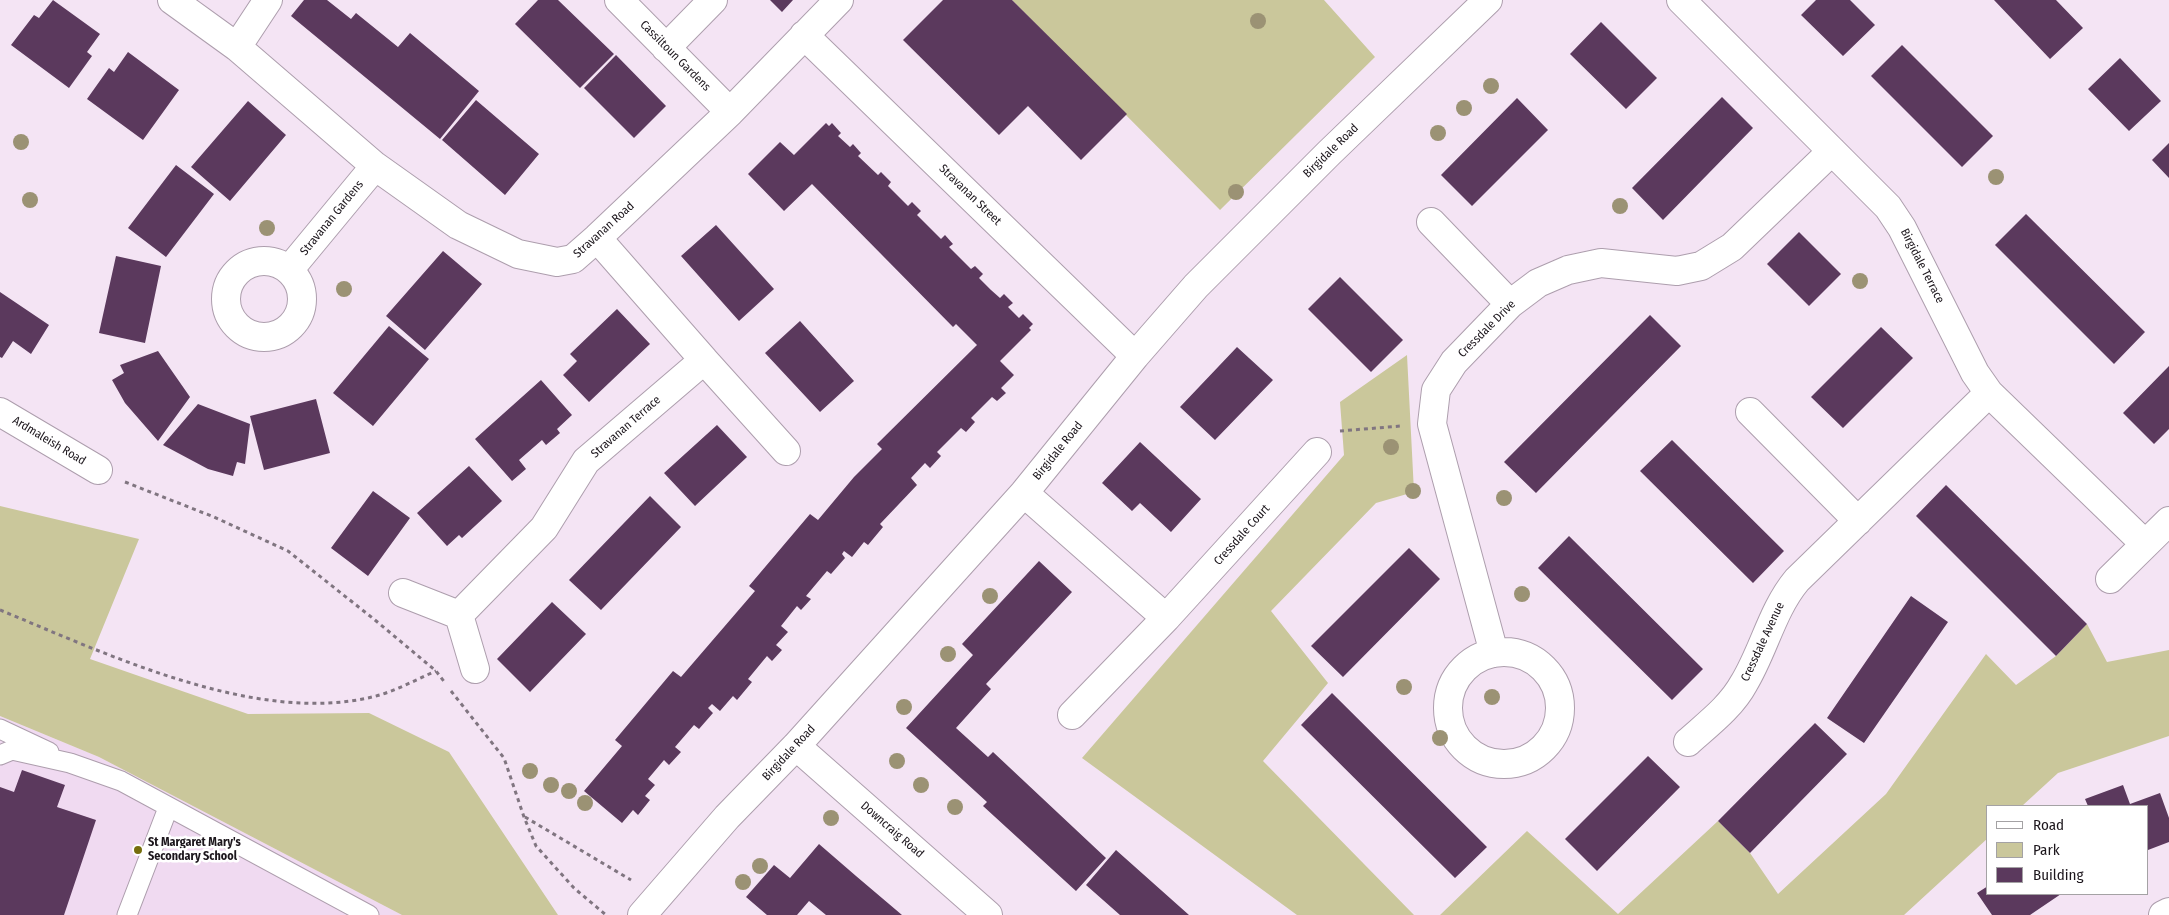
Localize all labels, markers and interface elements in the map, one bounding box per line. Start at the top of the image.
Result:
street label: Cassiltoun Gardens [637,18,713,94]
street label: Birgidale Road [1300,121,1362,181]
street label: Stravanan Street [936,162,1004,228]
street label: Stravanan Gardens [297,178,367,258]
street label: Stravanan Road [571,199,637,261]
street label: Birgidale Terrace [1897,226,1947,306]
street label: Cressdale Drive [1455,297,1519,361]
street label: Stravanan Terrace [588,393,664,461]
street label: Ardmaleish Road [10,414,88,468]
street label: Birgidale Road [1030,419,1086,483]
street label: Cressdale Court [1211,502,1273,568]
street label: Cressdale Avenue [1738,600,1788,684]
street label: Birgidale Road [759,722,819,784]
street label: Downcraig Road [858,799,926,861]
legend [1986,805,2149,895]
text: Road [2033,816,2064,834]
place label: St Margaret Mary's Secondary School [148,836,241,864]
text: Park [2033,841,2060,859]
marker: St Margaret Mary's Secondary School [132,844,144,856]
text: Building [2033,866,2084,884]

